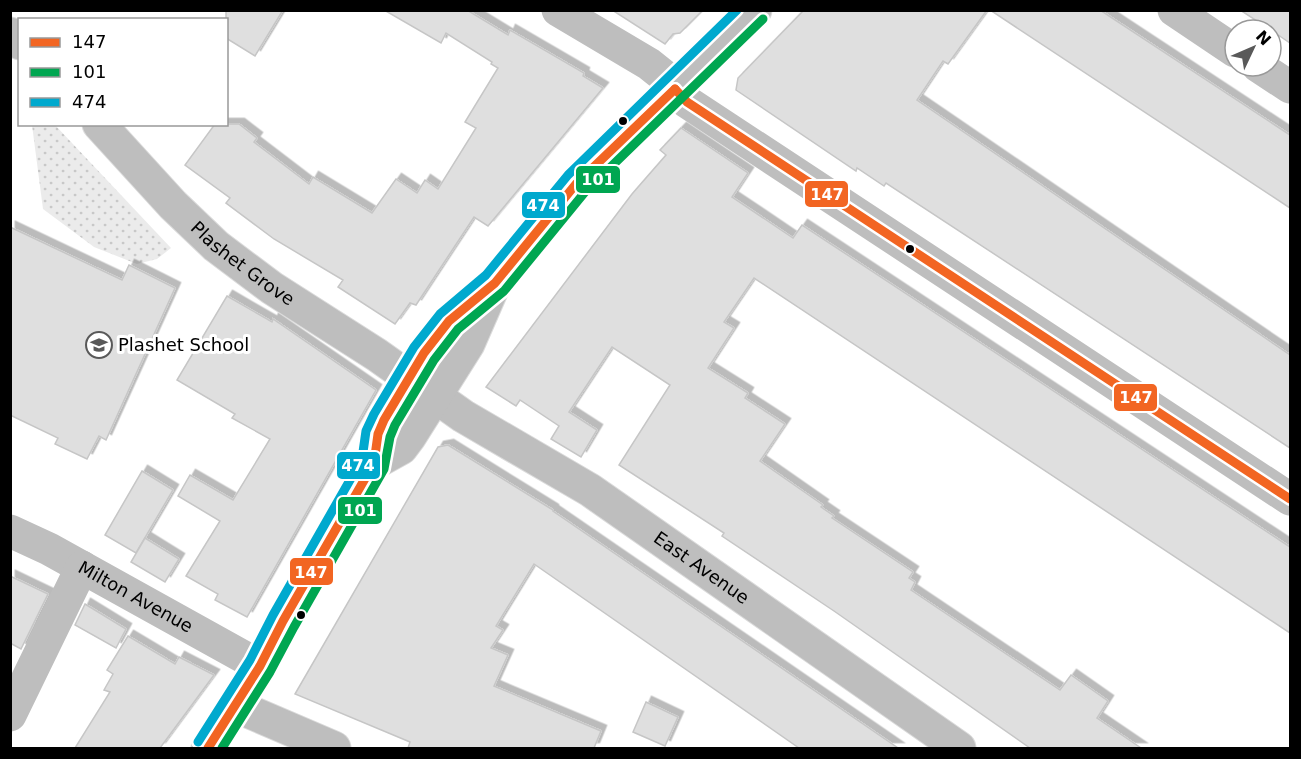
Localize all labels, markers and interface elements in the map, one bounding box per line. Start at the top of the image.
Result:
legend [18,18,228,126]
north arrow [1223,18,1283,78]
text: N [1252,27,1275,49]
text: 147 [72,31,106,52]
text: 101 [72,61,106,82]
text: 474 [72,91,106,112]
unlabelled marker [617,115,629,127]
line badge: 101 [575,165,621,194]
text: 101 [581,170,615,189]
line badge: 147 [804,180,849,208]
text: 147 [810,185,844,204]
line badge: 474 [521,191,566,219]
text: 474 [526,196,560,215]
street label: Plashet Grove [187,217,299,310]
unlabelled marker [904,243,916,255]
school or university icon: Plashet School [84,330,114,360]
place label: Plashet School [118,334,249,355]
line badge: 147 [1113,383,1158,412]
text: 147 [1119,388,1153,407]
line badge: 474 [336,451,381,480]
text: 474 [341,456,375,475]
line badge: 101 [337,496,383,525]
text: 101 [343,501,377,520]
street label: East Avenue [650,527,753,608]
street label: Milton Avenue [75,556,197,637]
line badge: 147 [289,557,334,586]
text: 147 [294,563,328,582]
unlabelled marker [295,609,307,621]

